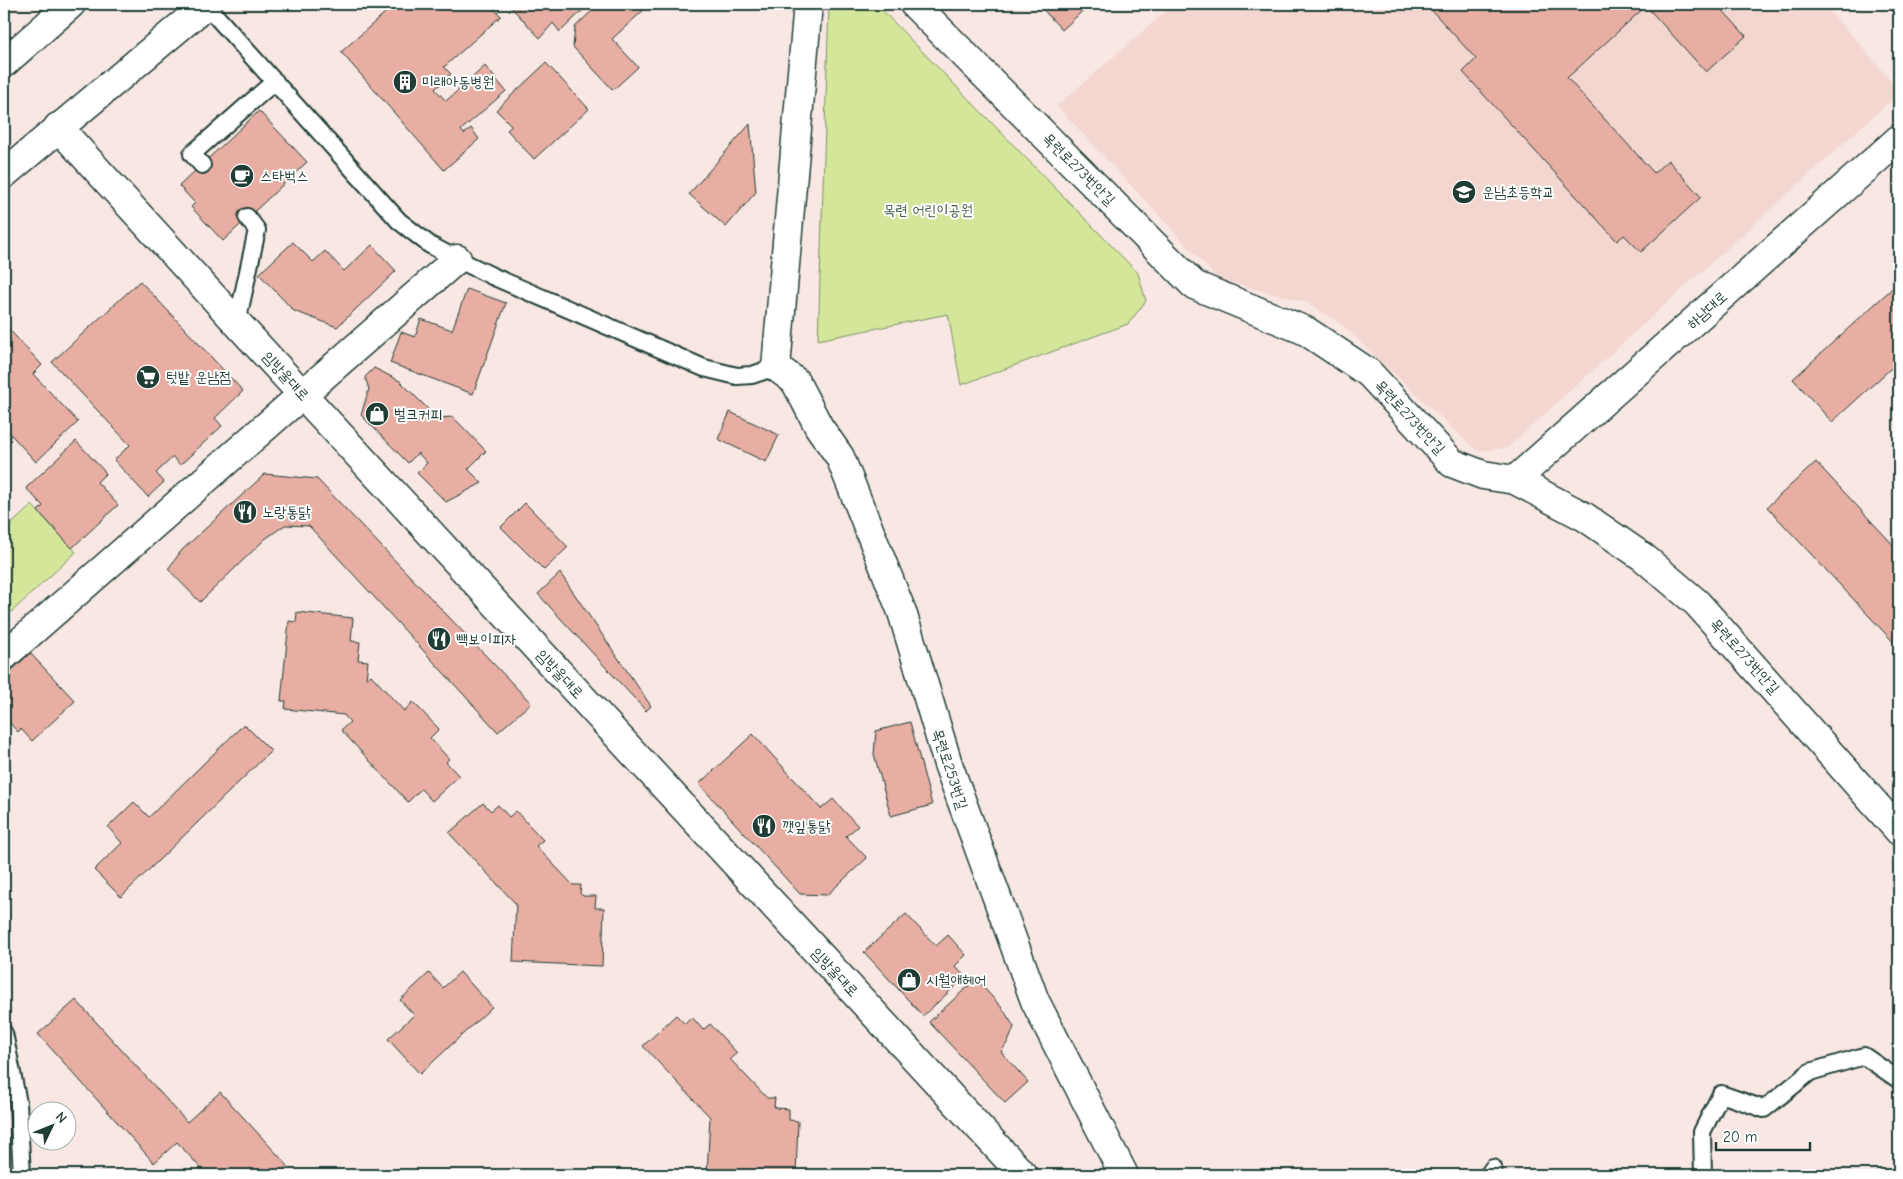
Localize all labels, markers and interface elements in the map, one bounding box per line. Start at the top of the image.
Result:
building icon: 미래아동병원 [392,69,418,95]
place label: 미래아동병원 [422,73,494,91]
street label: 목련로273번안길 [1039,129,1119,209]
cafe icon: 스타벅스 [229,163,255,189]
place label: 스타벅스 [260,167,308,185]
school or university icon: 운남초등학교 [1451,179,1477,205]
place label: 운남초등학교 [1482,183,1554,201]
park label: 목련 어린이공원 [883,201,973,219]
street label: 하남대로 [1683,287,1731,333]
street label: 임방울대로 [259,348,313,404]
supermarket icon: 텃밭 운남점 [135,364,161,390]
place label: 텃밭 운남점 [166,368,231,386]
street label: 목련로273번안길 [1371,376,1449,458]
shop icon: 벌크커피 [364,401,390,427]
place label: 벌크커피 [394,405,442,423]
restaurant icon: 노랑통닭 [232,499,258,525]
place label: 노랑통닭 [262,503,311,521]
street label: 목련로273번안길 [1707,615,1783,697]
restaurant icon: 빽보이피자 [426,626,452,652]
place label: 빽보이피자 [456,630,516,648]
street label: 임방울대로 [533,646,587,702]
street label: 목련로253번길 [928,726,972,812]
restaurant icon: 깻잎통닭 [751,813,777,839]
place label: 깻잎통닭 [782,817,831,835]
street label: 임방울대로 [808,944,862,1000]
shop icon: 시월애헤어 [896,967,922,993]
place label: 시월애헤어 [926,971,986,989]
north arrow [28,1102,78,1152]
text: N [52,1108,70,1127]
scale bar [1716,1119,1809,1151]
text: 20 m [1723,1128,1757,1146]

